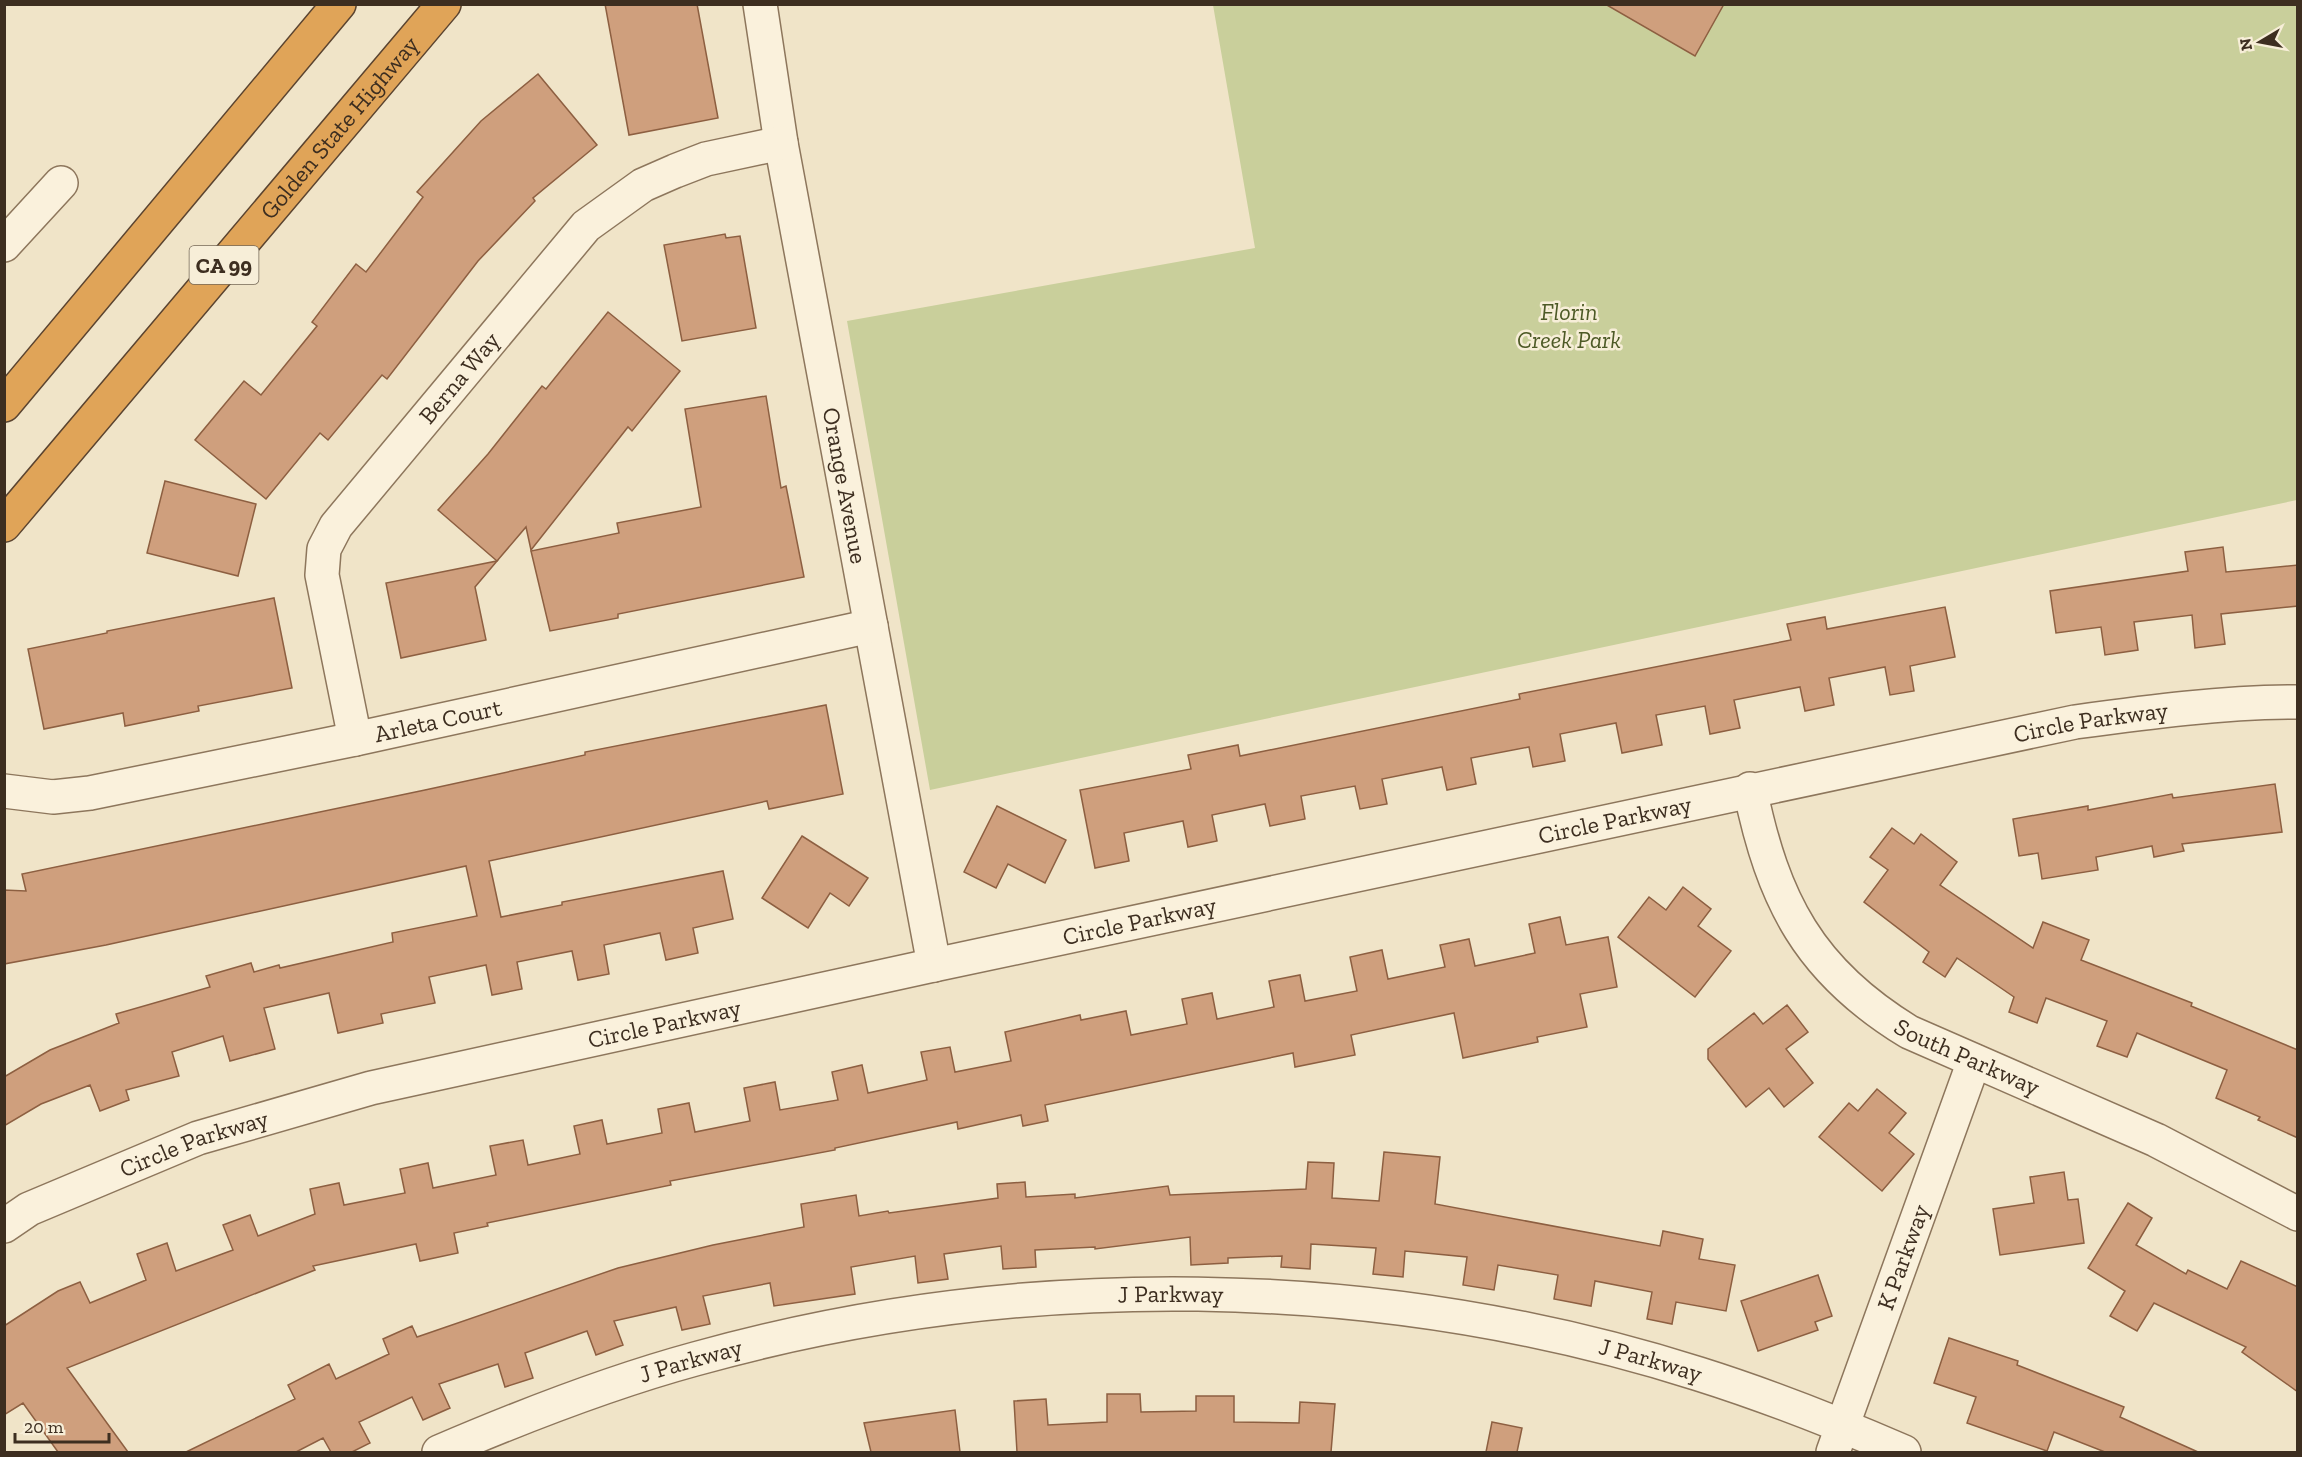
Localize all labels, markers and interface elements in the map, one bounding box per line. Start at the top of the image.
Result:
north arrow [2230,12,2290,72]
street label: Golden State Highway [254,29,425,225]
text: N [2235,37,2256,52]
road number: CA 99 [190,246,258,284]
park label: Florin Creek Park [1517,297,1621,354]
street label: Berna Way [412,325,506,429]
street label: Orange Avenue [817,405,874,566]
street label: Arleta Court [372,692,504,748]
street label: Circle Parkway [2011,695,2170,749]
street label: Circle Parkway [1535,789,1695,850]
street label: Circle Parkway [1060,890,1219,951]
street label: Circle Parkway [585,992,744,1054]
street label: South Parkway [1889,1012,2045,1102]
street label: Circle Parkway [115,1103,272,1183]
street label: K Parkway [1870,1200,1935,1314]
street label: J Parkway [1117,1279,1225,1309]
street label: J Parkway [1596,1331,1706,1388]
street label: J Parkway [635,1332,746,1389]
scale bar [15,1406,110,1444]
text: 20 m [24,1416,64,1438]

